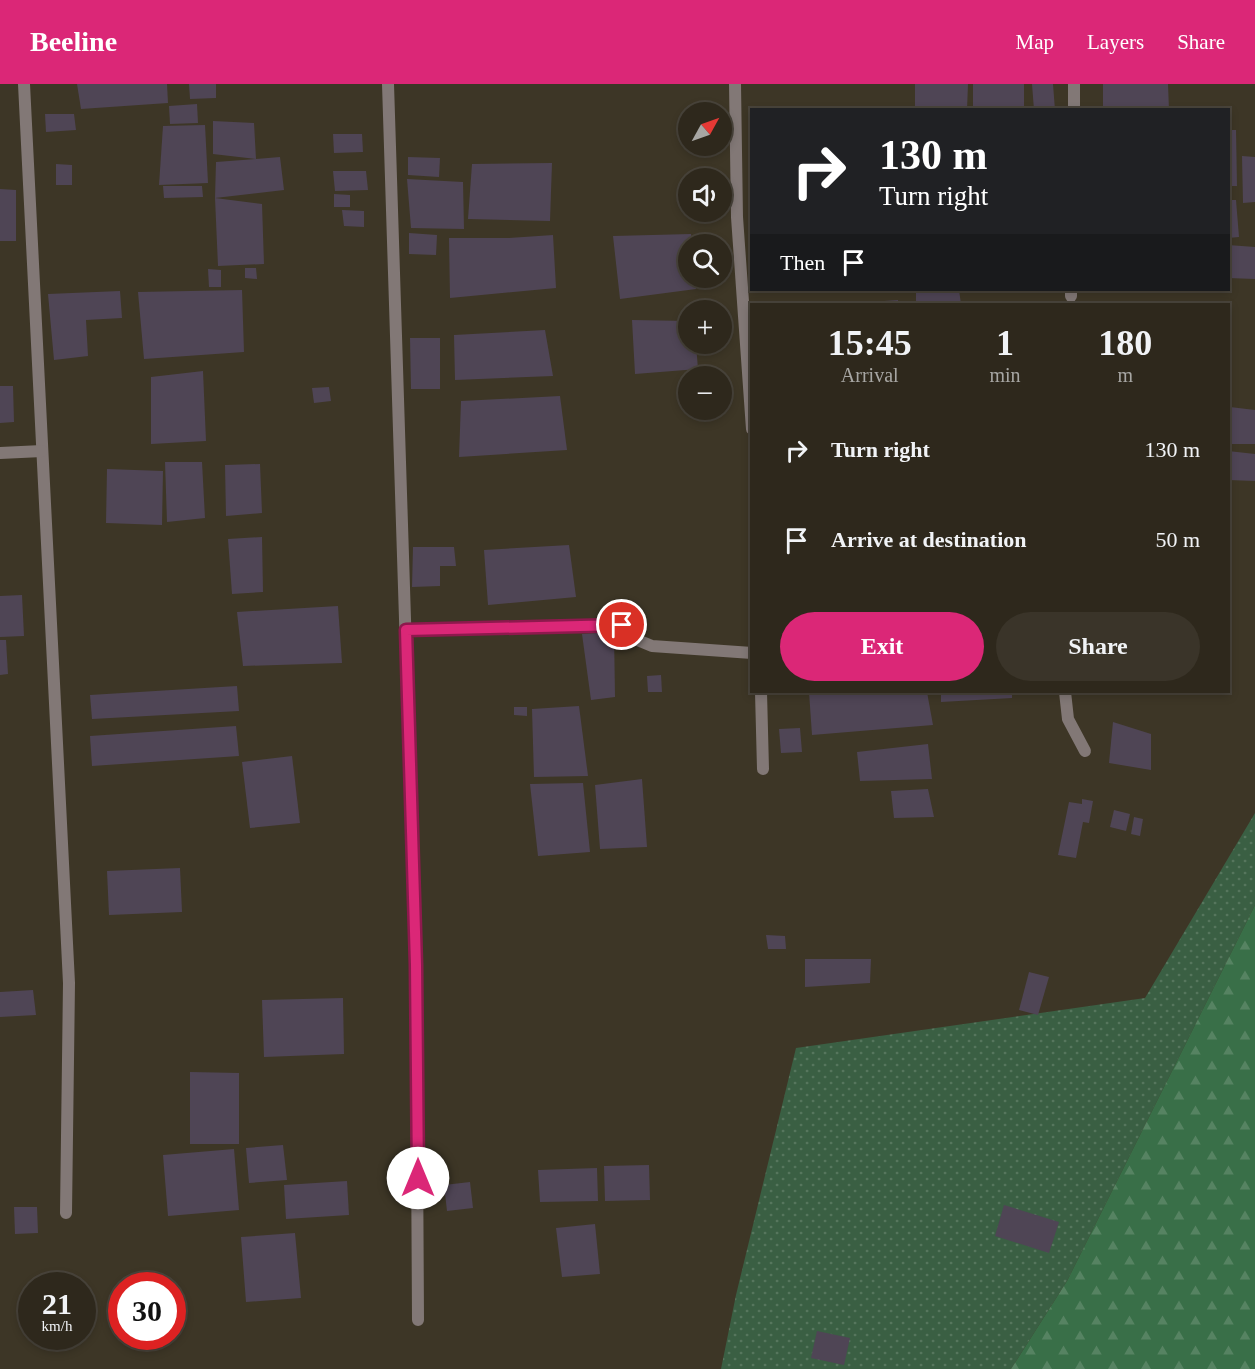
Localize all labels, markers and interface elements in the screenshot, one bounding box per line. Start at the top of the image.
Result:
text: Beeline [30,26,117,57]
text: Map [1016,30,1054,54]
text: Layers [1087,30,1144,54]
text: Share [1177,30,1225,54]
north arrow [678,102,732,156]
map controls [678,102,732,420]
icon: right [780,132,858,210]
text: 130 m [879,132,988,178]
button: sound [678,168,732,222]
text: Turn right [879,181,988,211]
button: search [678,234,732,288]
icon: arrive [837,246,870,279]
text: Then [780,250,825,275]
button: + [678,300,732,354]
text: 15:45 [828,323,912,363]
text: 1 [996,323,1014,363]
text: 180 [1098,323,1152,363]
text: Arrival [841,364,899,386]
text: min [989,364,1021,386]
text: m [1118,364,1133,386]
button: − [678,366,732,420]
icon: right [780,434,813,467]
text: Turn right [831,437,930,462]
text: 130 m [1144,437,1200,462]
icon: arrive [780,524,813,557]
text: Arrive at destination [831,527,1027,552]
text: 50 m [1155,527,1200,552]
pin [596,599,647,650]
icon: arrive [605,608,638,641]
button: Exit [780,612,984,681]
button: Share [996,612,1200,681]
position arrow [386,1146,450,1210]
speed limit sign: 30 [108,1272,186,1350]
text: 21 [42,1287,72,1320]
text: km/h [42,1318,72,1334]

